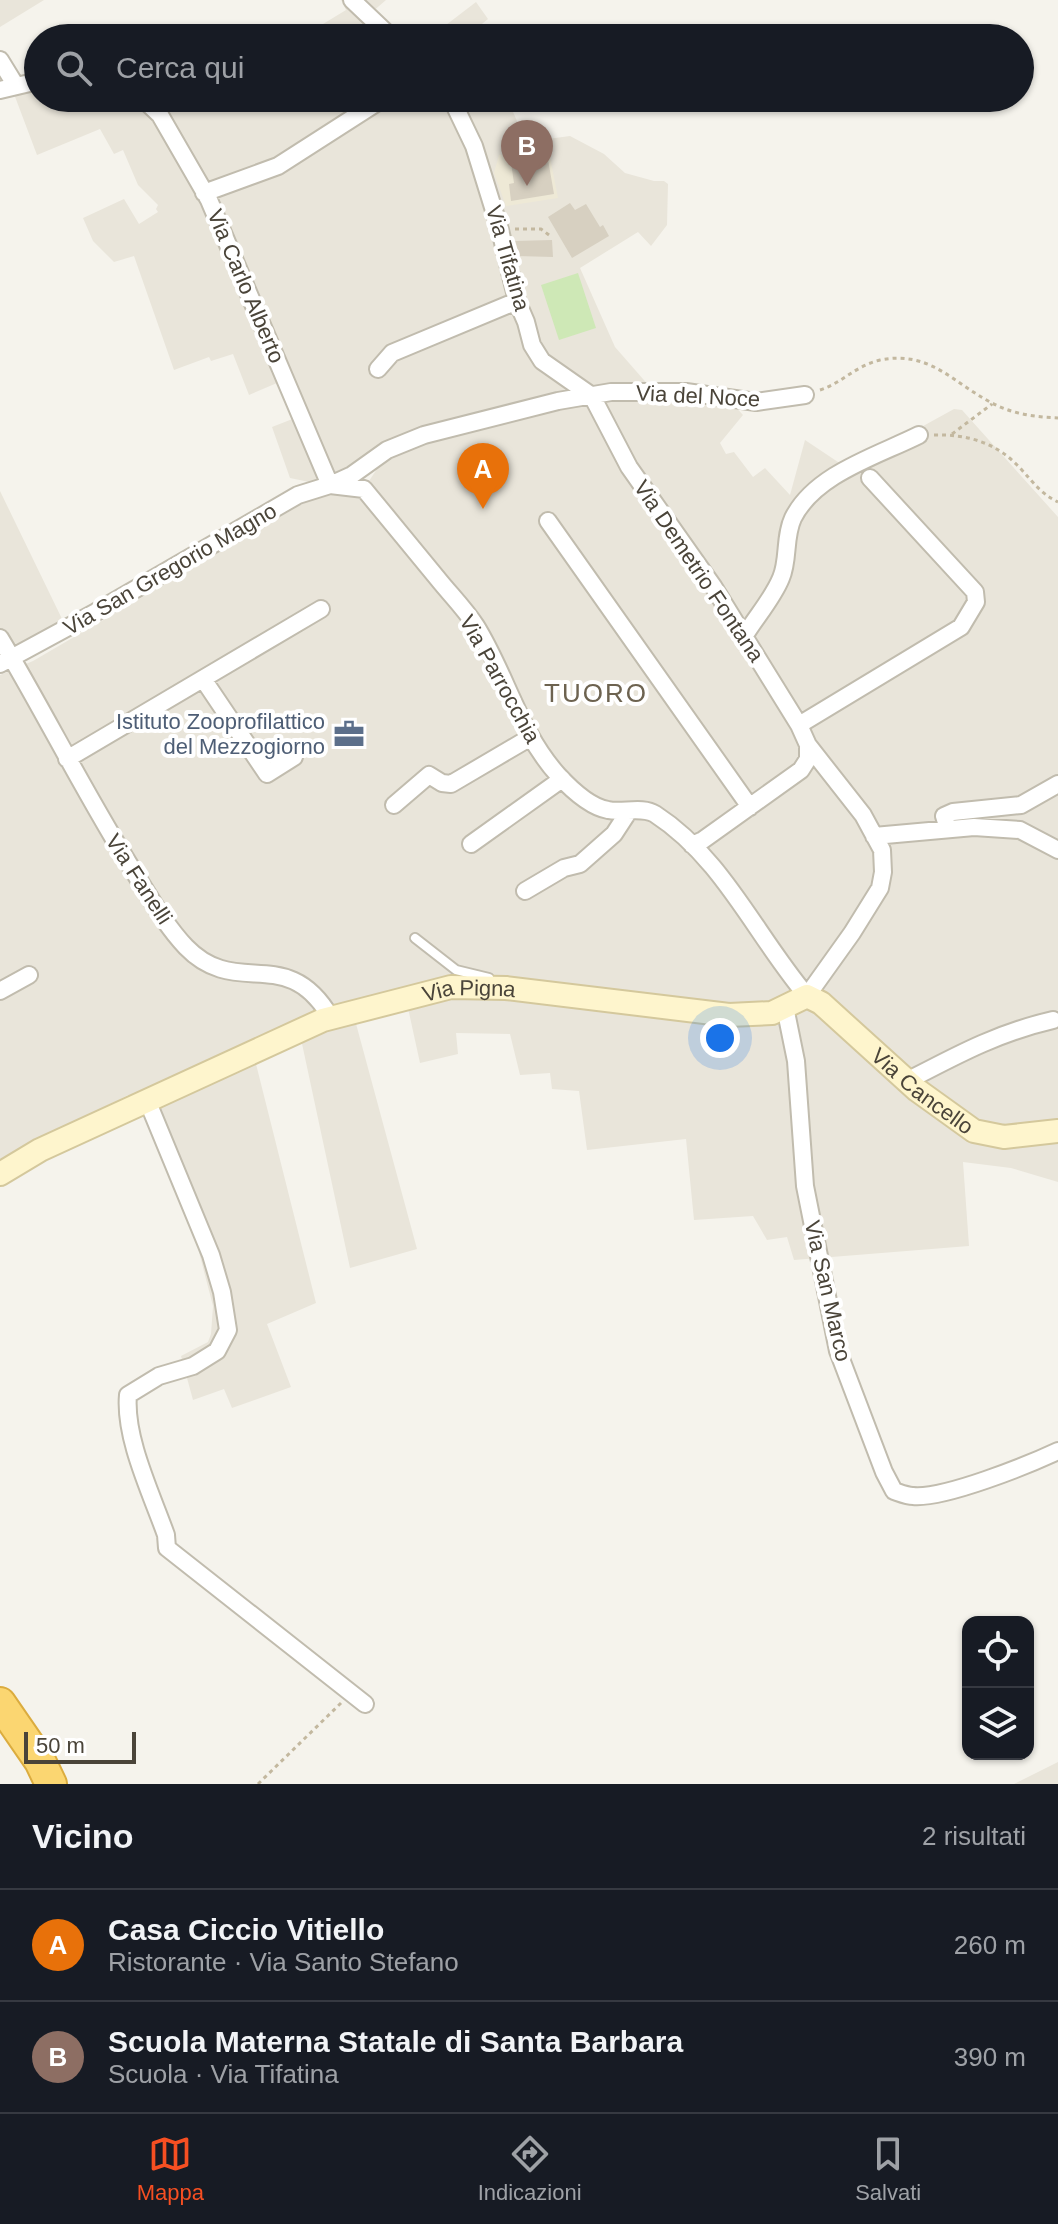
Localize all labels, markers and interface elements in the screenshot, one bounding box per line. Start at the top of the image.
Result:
search box [24,24,1034,112]
icon: search [52,46,96,90]
text: Cerca qui [116,51,244,84]
pin: B [501,120,553,186]
street label: Via Tifatina [481,202,535,314]
street label: Via Carlo Alberto [202,205,290,367]
street label: Via del Noce [635,380,761,412]
pin: A [457,443,509,509]
street label: Via Demetrio Fontana [629,475,770,667]
street label: Via San Gregorio Magno [59,498,281,640]
street label: Via Parrocchia [454,611,546,748]
district label: TUORO [544,678,648,708]
place label: Istituto Zooprofilattico del Mezzogiorno [116,709,325,759]
office icon: Istituto Zooprofilattico del Mezzogiorno [332,717,366,751]
street label: Via Fanelli [101,829,177,929]
street label: Via Pigna [420,974,518,1006]
your location [700,1018,740,1058]
street label: Via Cancello [867,1043,978,1139]
street label: Via San Marco [800,1218,856,1364]
map controls [962,1616,1034,1760]
button: locate [962,1616,1034,1688]
button: layers [962,1688,1034,1760]
scale bar [24,1728,136,1764]
text: 50 m [36,1733,85,1758]
text: Vicino [32,1817,133,1855]
text: 2 risultati [922,1821,1026,1851]
text: Casa Ciccio Vitiello [108,1913,384,1946]
text: A [49,1930,67,1960]
text: 260 m [954,1930,1026,1960]
text: Ristorante · Via Santo Stefano [108,1947,459,1977]
text: Scuola Materna Statale di Santa Barbara [108,2025,683,2058]
text: B [49,2042,67,2072]
text: 390 m [954,2042,1026,2072]
text: Scuola · Via Tifatina [108,2059,339,2089]
tab: Mappa [137,2132,204,2206]
tab: Indicazioni [478,2132,582,2206]
tab: Salvati [855,2132,921,2206]

